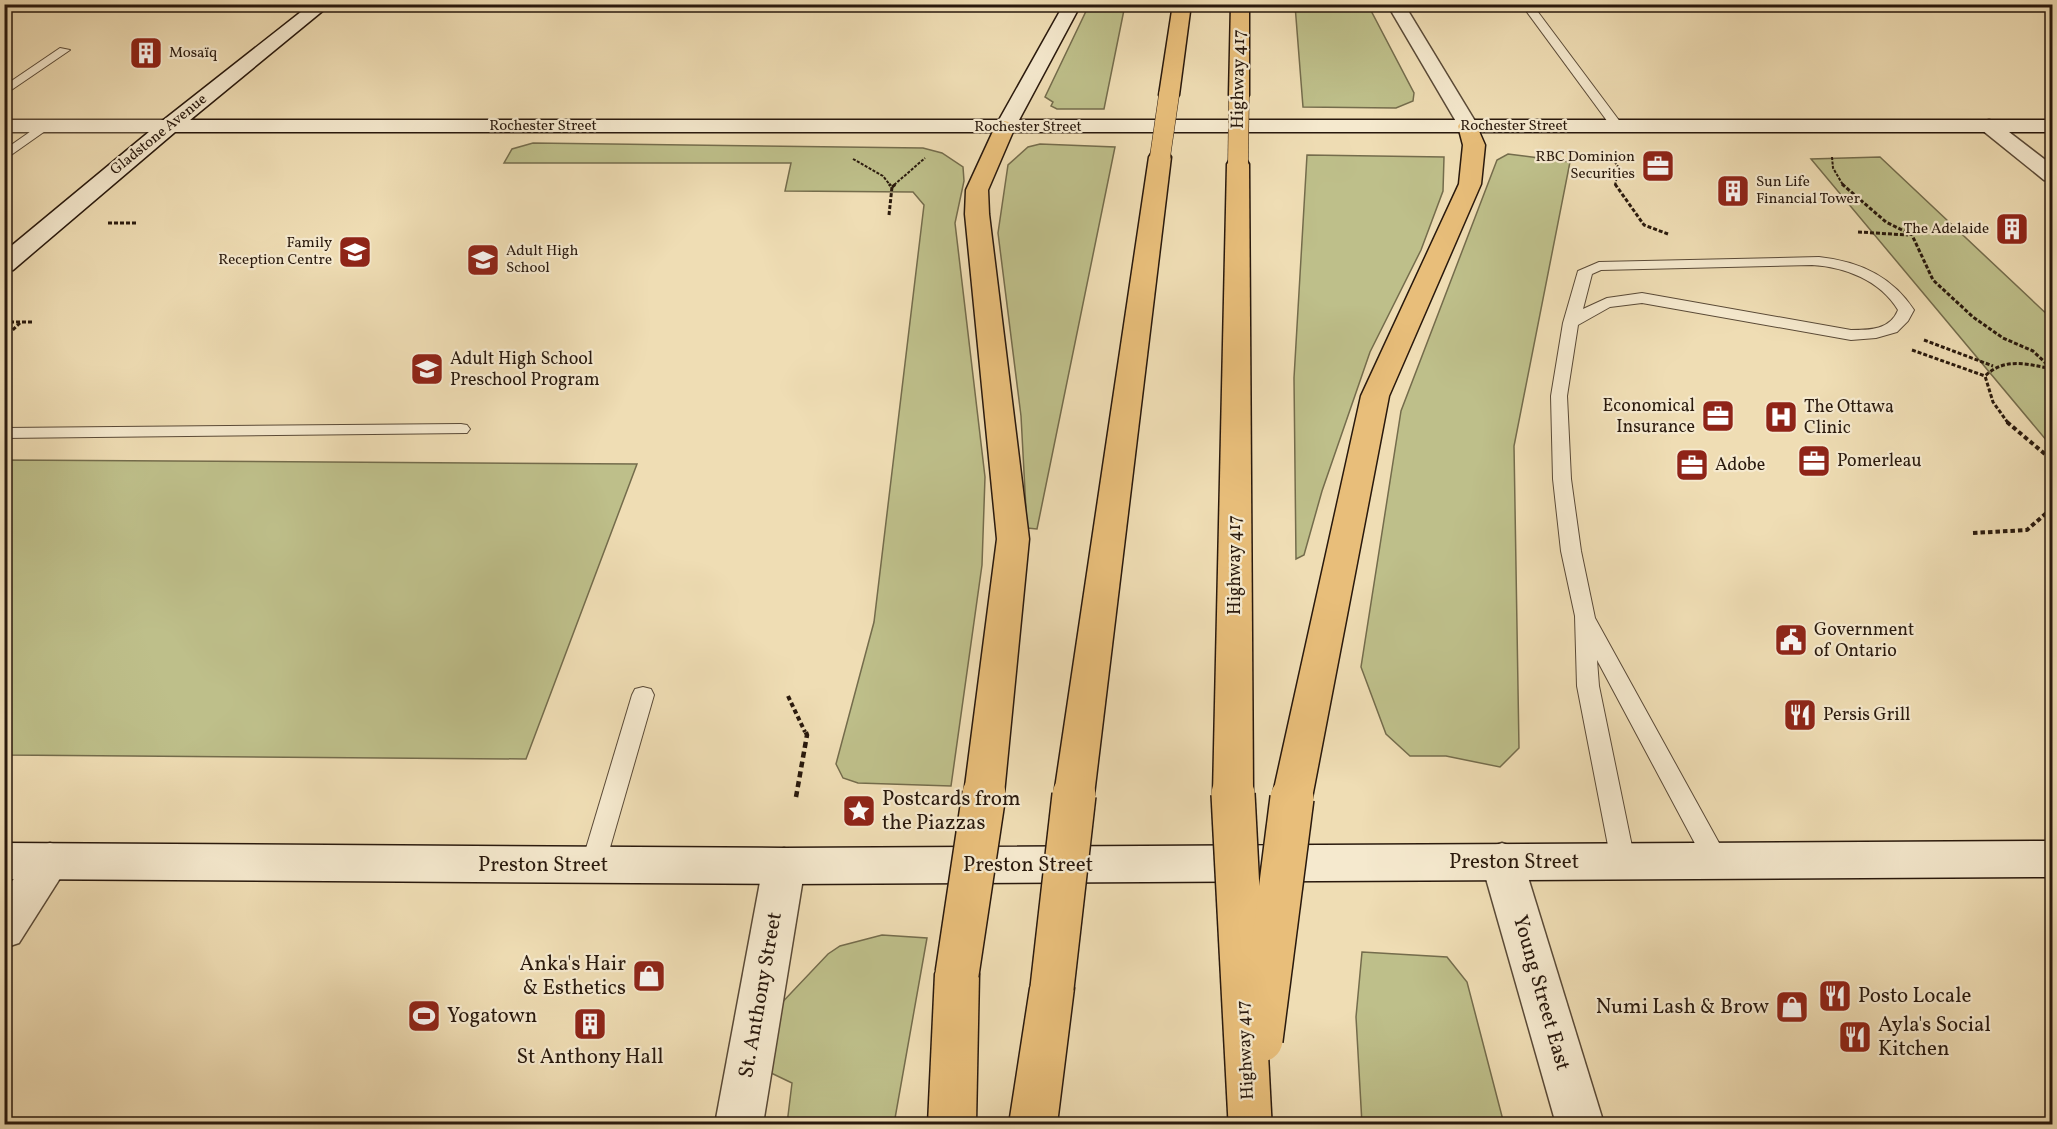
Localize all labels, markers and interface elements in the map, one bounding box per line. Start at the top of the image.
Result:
street label: Highway 417 [1226,29,1252,129]
building icon: Mosaïq [128,35,164,71]
place label: Mosaïq [169,43,218,64]
street label: Gladstone Avenue [106,89,212,181]
street label: Rochester Street [489,116,597,137]
street label: Rochester Street [1460,116,1568,137]
street label: Rochester Street [974,117,1082,138]
place label: RBC Dominion Securities [1535,147,1635,185]
office icon: RBC Dominion Securities [1640,148,1676,184]
place label: Sun Life Financial Tower [1756,172,1860,210]
building icon: Sun Life Financial Tower [1715,173,1751,209]
building icon: The Adelaide [1994,211,2030,247]
place label: The Adelaide [1904,219,1989,240]
place label: Family Reception Centre [218,233,332,271]
school or university icon: Family Reception Centre [337,234,373,270]
place label: Adult High School [506,241,578,279]
school or university icon: Adult High School [465,242,501,278]
place label: Adult High School Preschool Program [450,347,600,393]
school or university icon: Adult High School Preschool Program [409,351,445,387]
place label: Economical Insurance [1602,394,1695,440]
place label: The Ottawa Clinic [1804,395,1894,441]
office icon: Economical Insurance [1700,398,1736,434]
hospital icon: The Ottawa Clinic [1763,399,1799,435]
office icon: Pomerleau [1796,443,1832,479]
office icon: Adobe [1674,447,1710,483]
place label: Pomerleau [1837,449,1922,474]
place label: Adobe [1715,453,1765,478]
street label: Highway 417 [1223,515,1248,615]
place label: Government of Ontario [1814,618,1914,664]
public building icon: Government of Ontario [1773,622,1809,658]
restaurant icon: Persis Grill [1782,697,1818,733]
place label: Persis Grill [1823,703,1910,728]
place label: Postcards from the Piazzas [882,785,1021,838]
place icon: Postcards from the Piazzas [841,793,877,829]
street label: Preston Street [1449,848,1579,877]
street label: Preston Street [478,851,608,880]
street label: Preston Street [963,851,1093,880]
street label: St. Anthony Street [732,910,790,1080]
street label: Young Street East [1505,912,1577,1074]
place label: Anka's Hair & Esthetics [520,950,626,1003]
shop icon: Anka's Hair & Esthetics [631,958,667,994]
restaurant icon: Posto Locale [1817,978,1853,1014]
place label: Posto Locale [1858,982,1972,1011]
shop icon: Numi Lash & Brow [1774,989,1810,1025]
place label: Numi Lash & Brow [1596,993,1769,1022]
sports icon: Yogatown [406,998,442,1034]
street label: Highway 417 [1231,1000,1261,1100]
place label: Yogatown [447,1002,537,1031]
building icon: St Anthony Hall [572,1006,608,1042]
place label: Ayla's Social Kitchen [1878,1011,1991,1064]
restaurant icon: Ayla's Social Kitchen [1837,1019,1873,1055]
place label: St Anthony Hall [517,1043,664,1072]

